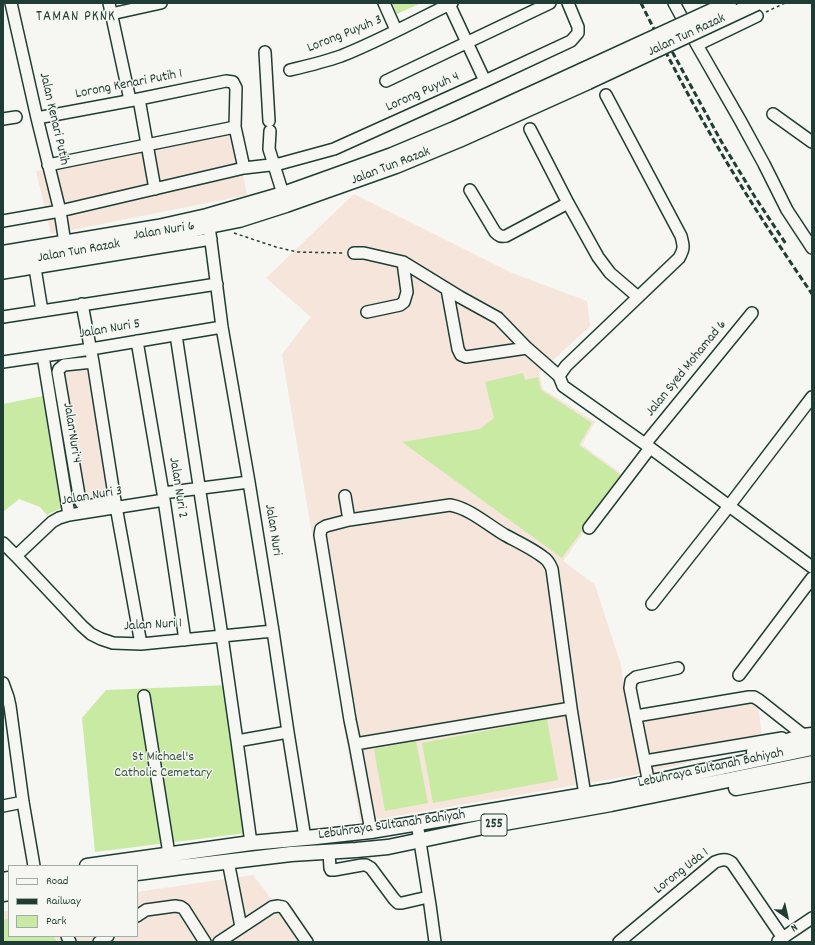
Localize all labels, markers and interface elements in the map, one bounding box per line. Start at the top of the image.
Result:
district label: TAMAN PKNK [36,9,116,27]
street label: Jalan Tun Razak [646,11,728,61]
street label: Lorong Puyuh 3 [305,12,385,58]
street label: Lorong Kenari Putih 1 [74,66,184,104]
street label: Lorong Puyuh 4 [384,69,462,117]
street label: Jalan Kenari Putih [34,71,72,167]
street label: Jalan Tun Razak [349,144,433,190]
street label: Jalan Nuri 6 [132,219,196,245]
street label: Jalan Tun Razak [36,236,122,268]
street label: Jalan Nuri 5 [78,316,142,344]
street label: Jalan Syed Mohamad 6 [643,317,731,421]
street label: Jalan Nuri 4 [58,402,84,464]
street label: Jalan Nuri 2 [164,456,190,520]
street label: Jalan Nuri 3 [60,483,124,511]
street label: Jalan Nuri [260,503,284,557]
street label: Jalan Nuri 1 [123,616,183,636]
street label: Lebuhraya Sultanah Bahiyah [637,745,785,793]
park label: St Michael's Catholic Cemetary [114,750,212,782]
street label: Lebuhraya Sultanah Bahiyah [317,807,467,845]
road number: 255 [481,814,507,836]
street label: Lorong Uda 1 [651,845,713,899]
legend [8,865,138,937]
text: Road [46,873,68,890]
text: Railway [46,893,81,910]
north arrow [767,897,807,937]
text: Park [46,913,66,930]
text: N [787,919,800,935]

